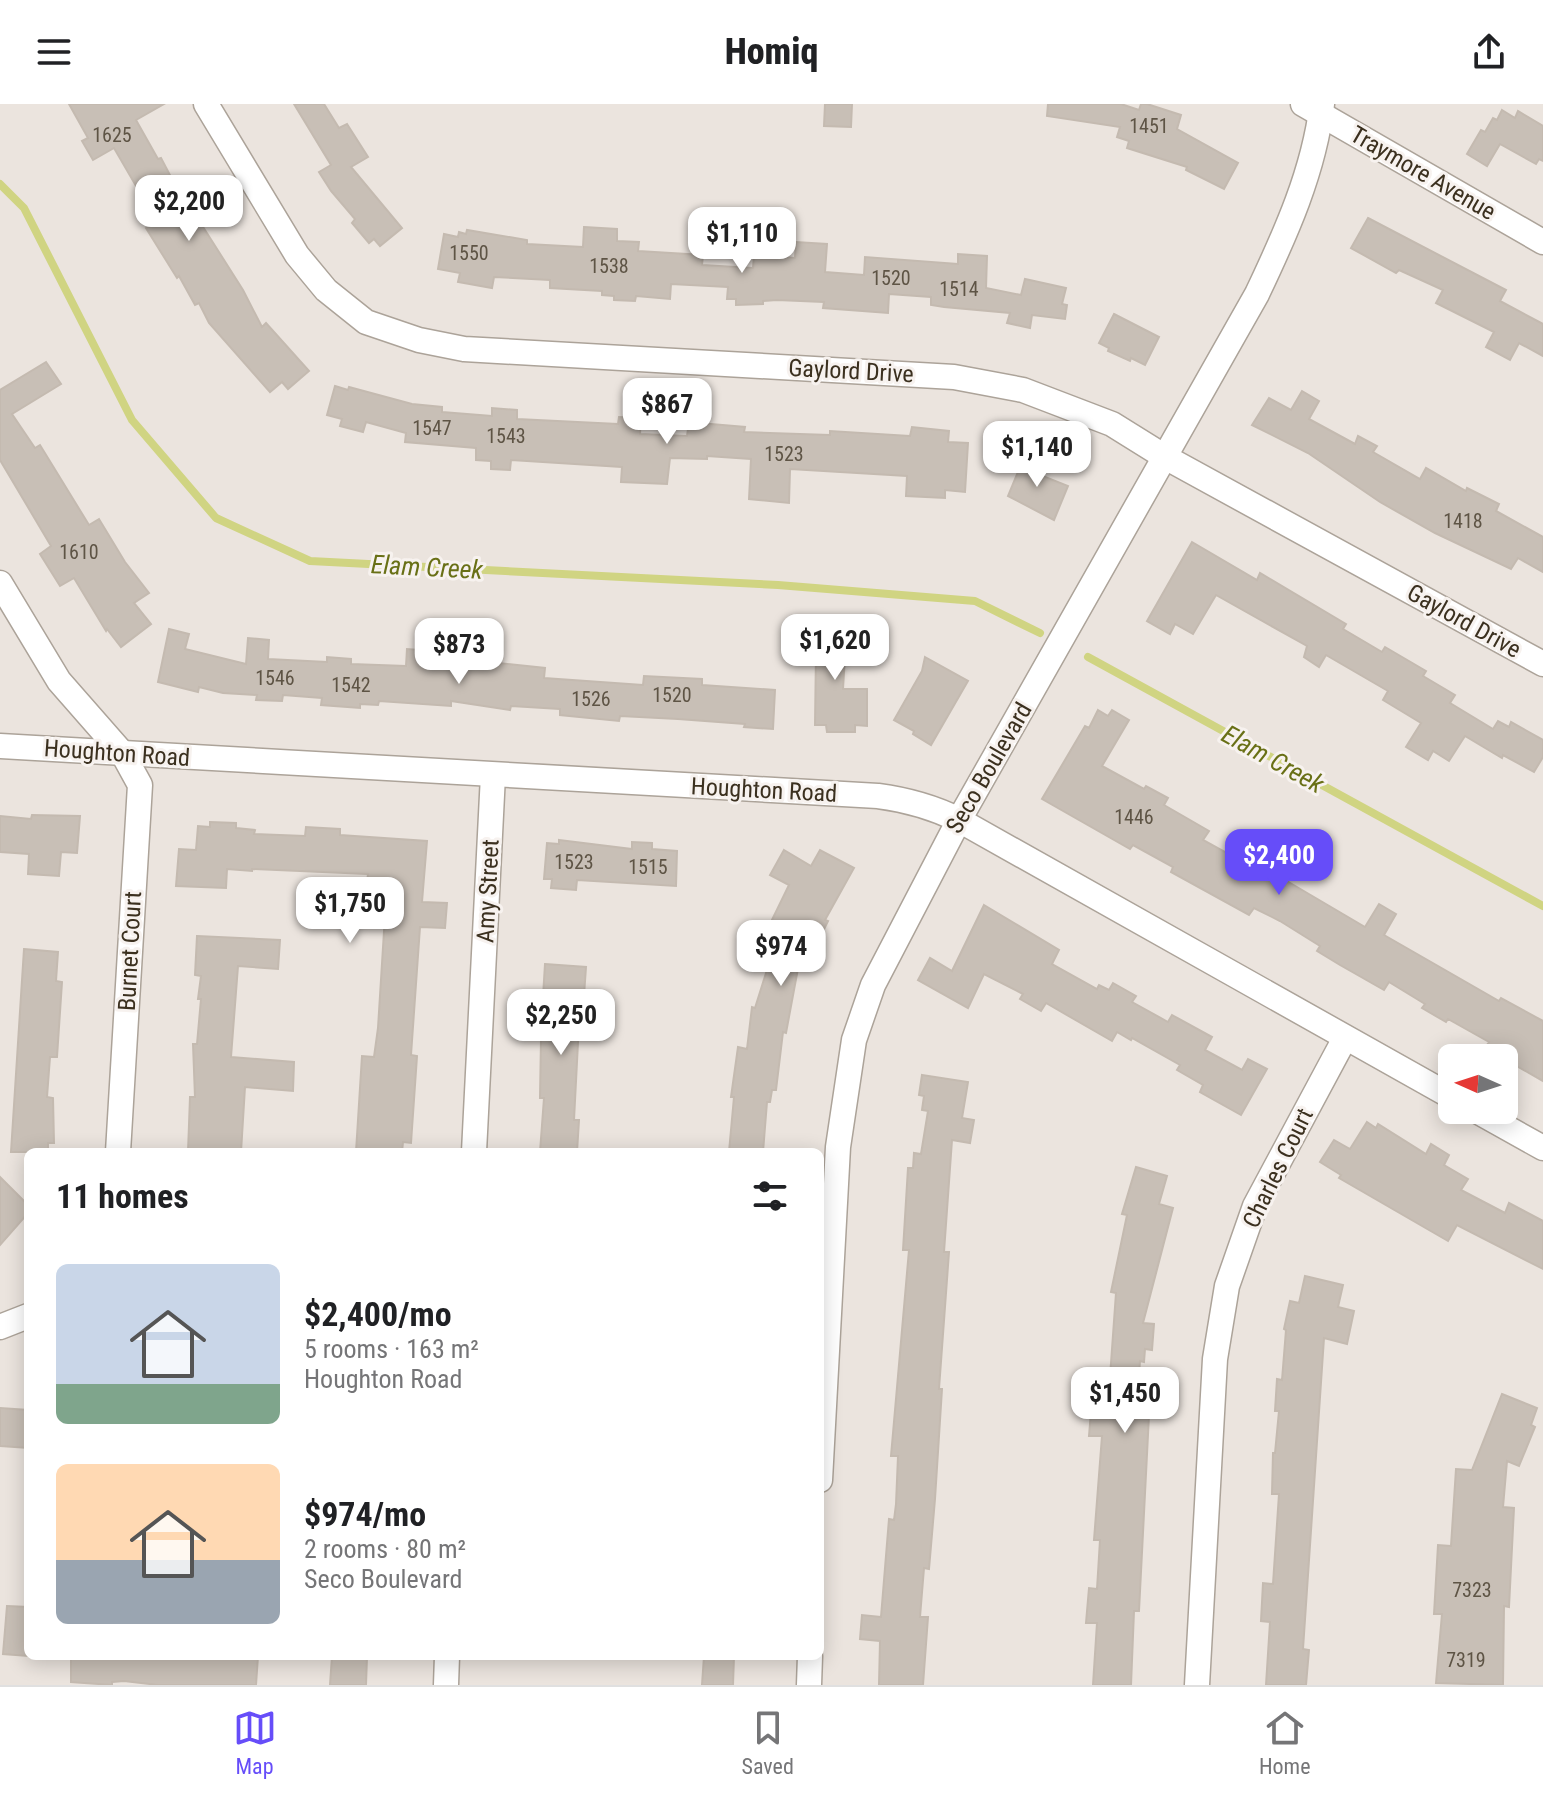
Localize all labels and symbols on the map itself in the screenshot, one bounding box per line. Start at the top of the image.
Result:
house number: 1451 [1129,114,1169,138]
street label: Traymore Avenue [1345,120,1501,226]
house number: 1625 [92,123,132,147]
pin: $2,200 [124,175,254,243]
pin: $1,110 [677,207,807,275]
house number: 1550 [449,241,489,265]
house number: 1538 [589,254,629,278]
house number: 1520 [871,266,911,290]
house number: 1514 [939,277,979,301]
street label: Gaylord Drive [788,354,914,388]
pin: $867 [620,378,714,446]
house number: 1547 [412,416,452,440]
pin: $1,140 [972,421,1102,489]
house number: 1543 [486,424,526,448]
house number: 1523 [764,442,804,466]
house number: 1418 [1443,509,1483,533]
house number: 1610 [59,540,99,564]
water label: Elam Creek [370,549,484,585]
street label: Gaylord Drive [1402,578,1526,664]
pin: $1,620 [770,614,900,682]
pin: $873 [412,618,506,686]
house number: 1546 [255,666,295,690]
house number: 1542 [331,673,371,697]
house number: 1520 [652,683,692,707]
house number: 1526 [571,687,611,711]
street label: Seco Boulevard [940,698,1038,838]
water label: Elam Creek [1217,719,1330,800]
street label: Houghton Road [43,734,191,772]
street label: Houghton Road [690,772,838,808]
house number: 1446 [1114,805,1154,829]
pin: $2,400 [1214,829,1344,897]
street label: Amy Street [471,839,505,943]
house number: 1523 [554,850,594,874]
house number: 1515 [628,855,668,879]
pin: $1,750 [285,877,415,945]
street label: Burnet Court [113,890,147,1012]
pin: $974 [734,920,828,988]
pin: $2,250 [496,989,626,1057]
north arrow [1438,1044,1518,1124]
street label: Charles Court [1237,1104,1319,1232]
pin: $1,450 [1060,1367,1190,1435]
house number: 7323 [1452,1578,1492,1602]
house number: 7319 [1446,1648,1486,1672]

